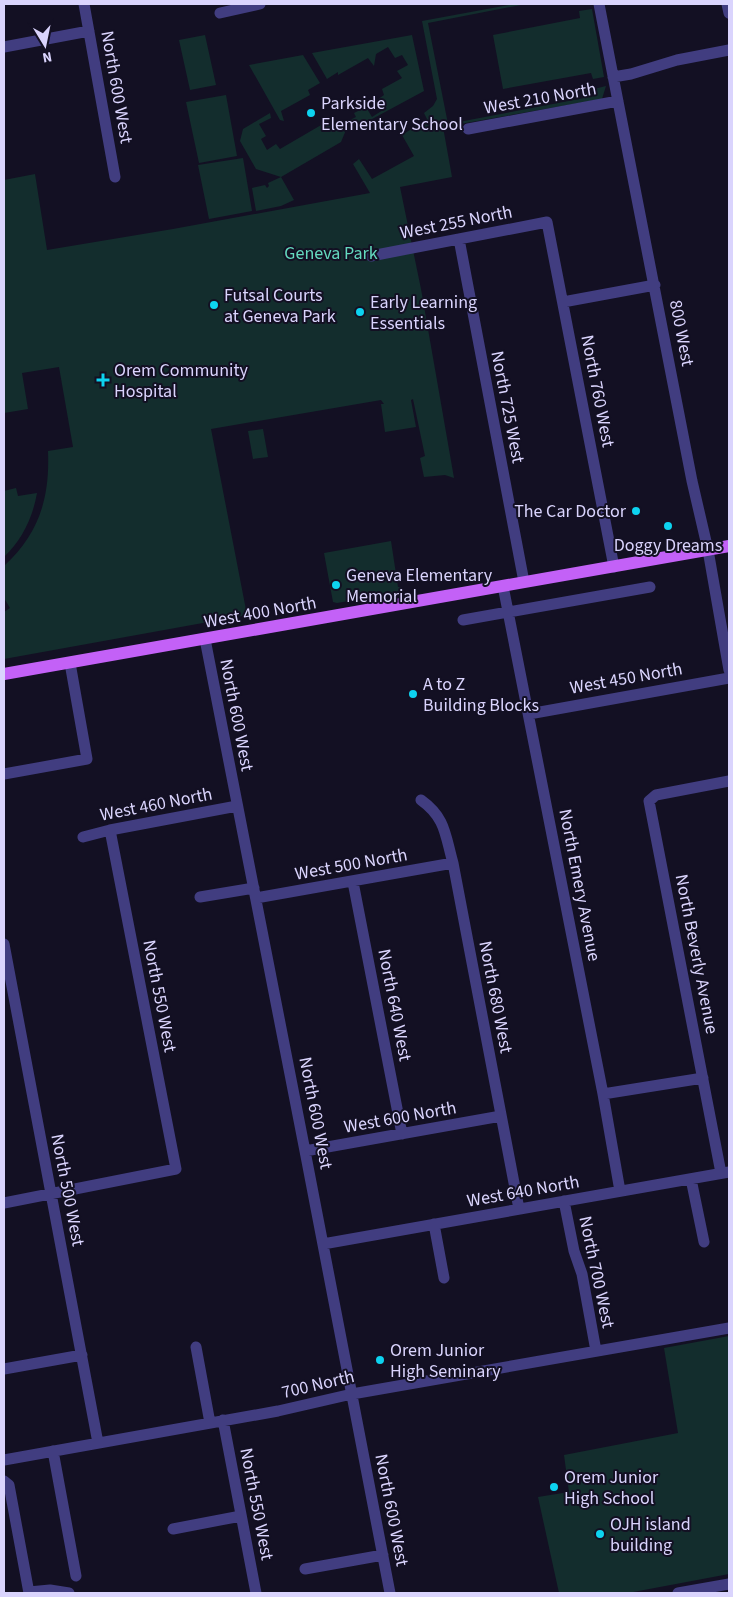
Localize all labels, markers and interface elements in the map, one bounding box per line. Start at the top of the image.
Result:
north arrow [20,20,70,70]
street label: North 600 West [94,29,139,145]
text: N [41,46,53,67]
street label: West 210 North [482,76,598,121]
place label: Parkside Elementary School [321,91,463,137]
marker: Parkside Elementary School [305,107,317,119]
street label: West 255 North [398,199,514,246]
park label: Geneva Park [284,241,378,266]
place label: Futsal Courts at Geneva Park [224,283,336,329]
place label: Early Learning Essentials [370,290,477,336]
street label: 800 West [663,298,700,368]
marker: Futsal Courts at Geneva Park [208,299,220,311]
marker: Early Learning Essentials [354,306,366,318]
street label: North 760 West [574,333,621,449]
street label: North 725 West [484,349,531,465]
place label: Orem Community Hospital [114,358,248,404]
marker: Orem Community Hospital [96,373,110,387]
place label: The Car Doctor [514,499,627,524]
marker: The Car Doctor [630,505,642,517]
marker: Doggy Dreams [662,520,674,532]
place label: Doggy Dreams [614,533,722,558]
place label: Geneva Elementary Memorial [346,563,493,609]
marker: Geneva Elementary Memorial [330,579,342,591]
street label: West 400 North [202,590,318,635]
street label: West 450 North [568,656,684,701]
street label: North 600 West [213,657,260,773]
place label: A to Z Building Blocks [423,672,539,718]
marker: A to Z Building Blocks [407,688,419,700]
street label: West 460 North [98,781,214,828]
street label: North Emery Avenue [552,807,607,963]
street label: West 500 North [293,842,409,887]
street label: North Beverly Avenue [669,872,724,1036]
street label: North 550 West [136,938,183,1054]
street label: North 680 West [472,939,519,1055]
street label: North 640 West [371,947,418,1063]
street label: North 600 West [292,1055,339,1171]
street label: West 600 North [342,1095,458,1140]
street label: North 500 West [44,1132,91,1248]
street label: West 640 North [465,1169,581,1214]
street label: North 700 West [572,1214,621,1330]
place label: Orem Junior High Seminary [390,1338,501,1384]
marker: Orem Junior High Seminary [374,1354,386,1366]
street label: 700 North [279,1364,357,1405]
street label: North 550 West [233,1446,280,1562]
street label: North 600 West [368,1452,415,1568]
place label: Orem Junior High School [564,1465,659,1511]
marker: Orem Junior High School [548,1481,560,1493]
place label: OJH island building [610,1512,691,1558]
marker: OJH island building [594,1528,606,1540]

